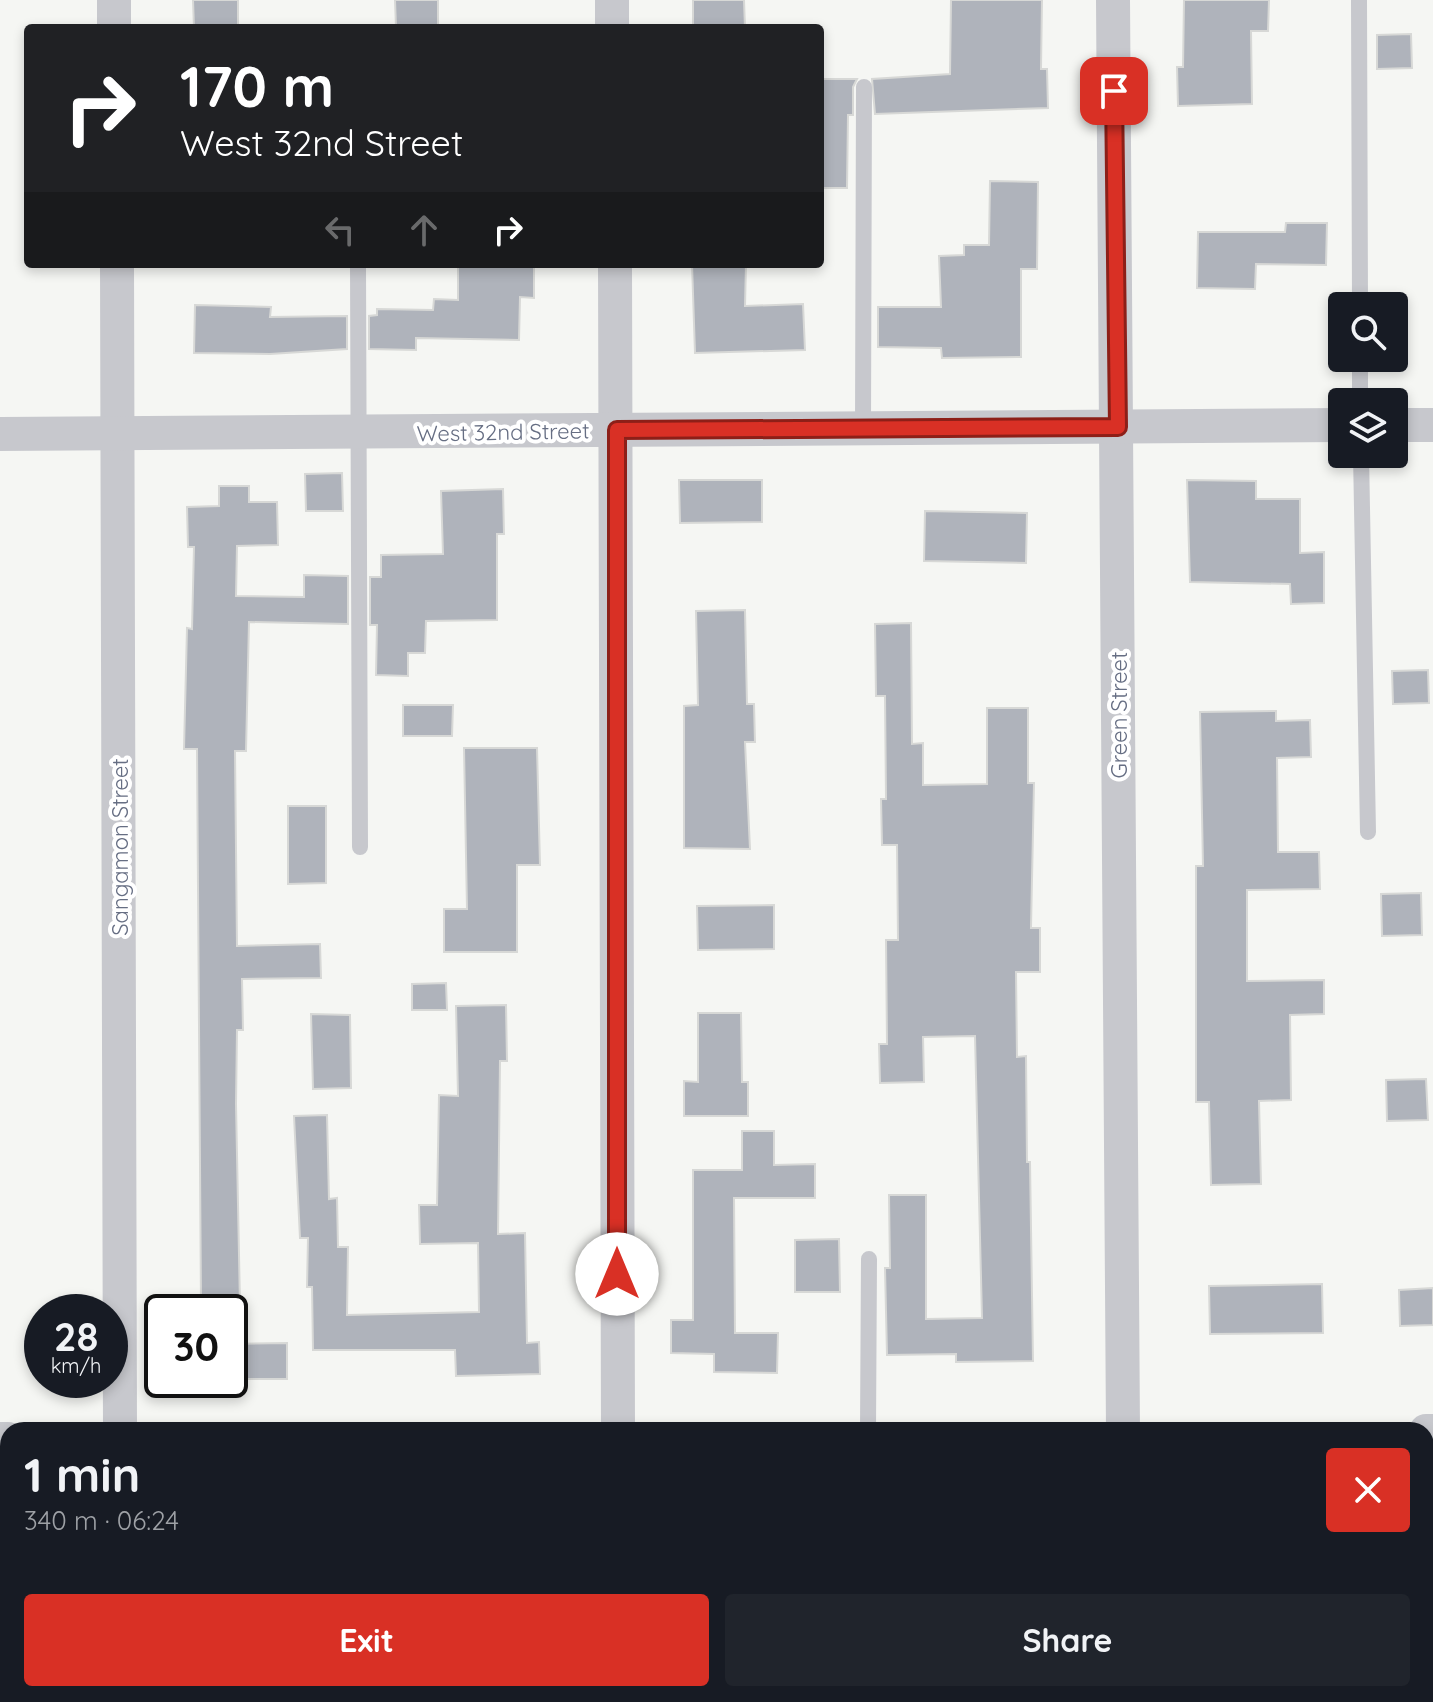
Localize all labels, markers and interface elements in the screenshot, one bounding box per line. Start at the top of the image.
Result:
text: 170 m [180,51,334,121]
icon: right [48,56,152,160]
pin [1080,57,1148,125]
icon: arrive [1092,69,1136,113]
text: West 32nd Street [180,120,463,165]
icon: left [318,208,362,252]
icon: ahead [402,208,446,252]
icon: right [486,208,530,252]
map controls [1328,292,1408,468]
button: search [1328,292,1408,372]
button: layers [1328,388,1408,468]
street label: West 32nd Street [416,416,590,448]
street label: Green Street [1105,652,1133,779]
street label: Sangamon Street [106,758,134,936]
position arrow [575,1232,659,1316]
speed limit sign: 30 [144,1294,248,1398]
text: 28 [54,1311,98,1361]
text: km/h [51,1353,101,1378]
text: 1 min [24,1444,140,1504]
button: close [1326,1448,1410,1532]
text: 340 m · 06:24 [24,1504,179,1537]
button: Exit [24,1594,709,1686]
button: Share [725,1594,1410,1686]

